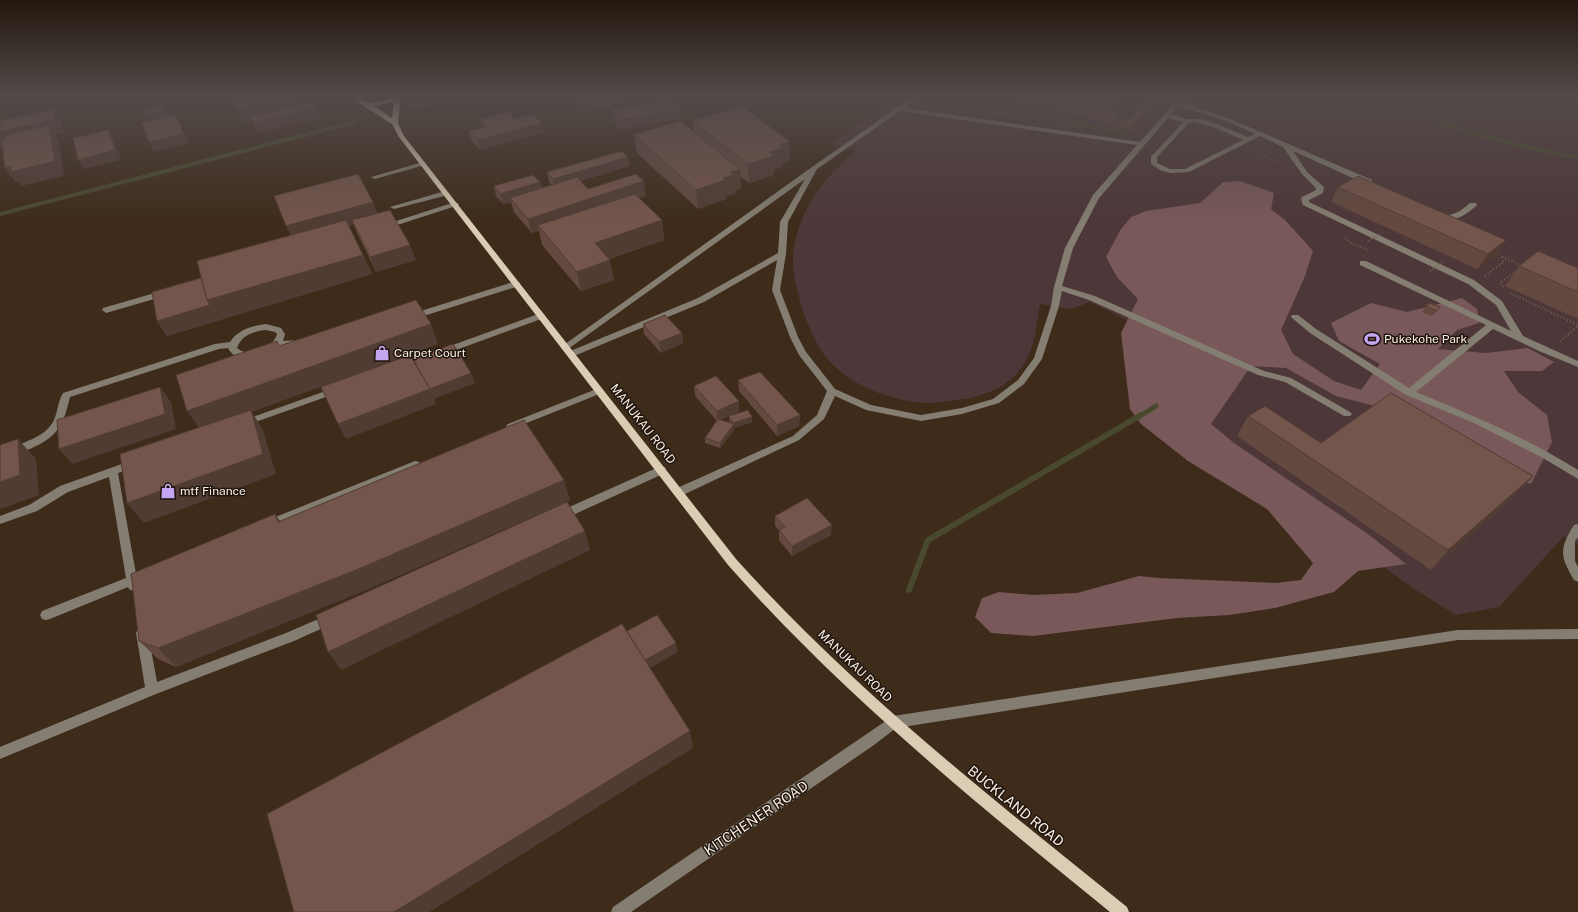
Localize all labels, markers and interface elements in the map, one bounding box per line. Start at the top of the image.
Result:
sports icon: Pukekohe Park [1363,330,1381,348]
place label: Pukekohe Park [1384,332,1468,346]
shop icon: Carpet Court [373,344,391,362]
place label: Carpet Court [394,346,466,360]
street label: MANUKAU ROAD [607,381,679,467]
shop icon: mtf Finance [159,482,177,500]
place label: mtf Finance [180,484,246,498]
street label: MANUKAU ROAD [815,627,895,705]
street label: BUCKLAND ROAD [965,762,1067,850]
street label: KITCHENER ROAD [701,777,811,859]

